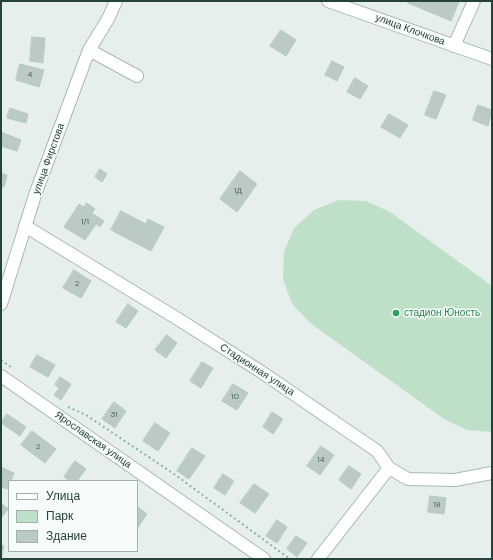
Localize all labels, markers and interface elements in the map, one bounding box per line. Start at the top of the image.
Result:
street label: улица Клочкова [374,12,446,48]
house number: 4 [28,70,32,80]
street label: улица Фирстова [31,122,67,196]
house number: 1Д [234,186,242,196]
house number: 1/1 [81,217,89,227]
house number: 2 [75,279,79,289]
place label: стадион Юность [404,307,480,319]
marker: стадион Юность [391,308,401,318]
street label: Стадионная улица [217,341,297,399]
house number: 10 [231,392,239,402]
street label: Ярославская улица [52,409,134,471]
house number: 31 [110,410,118,420]
house number: 2 [36,442,40,452]
house number: 14 [317,455,325,465]
legend [8,480,138,552]
text: Улица [46,488,80,504]
house number: 18 [433,500,441,510]
text: Парк [46,508,73,524]
text: Здание [46,528,87,544]

